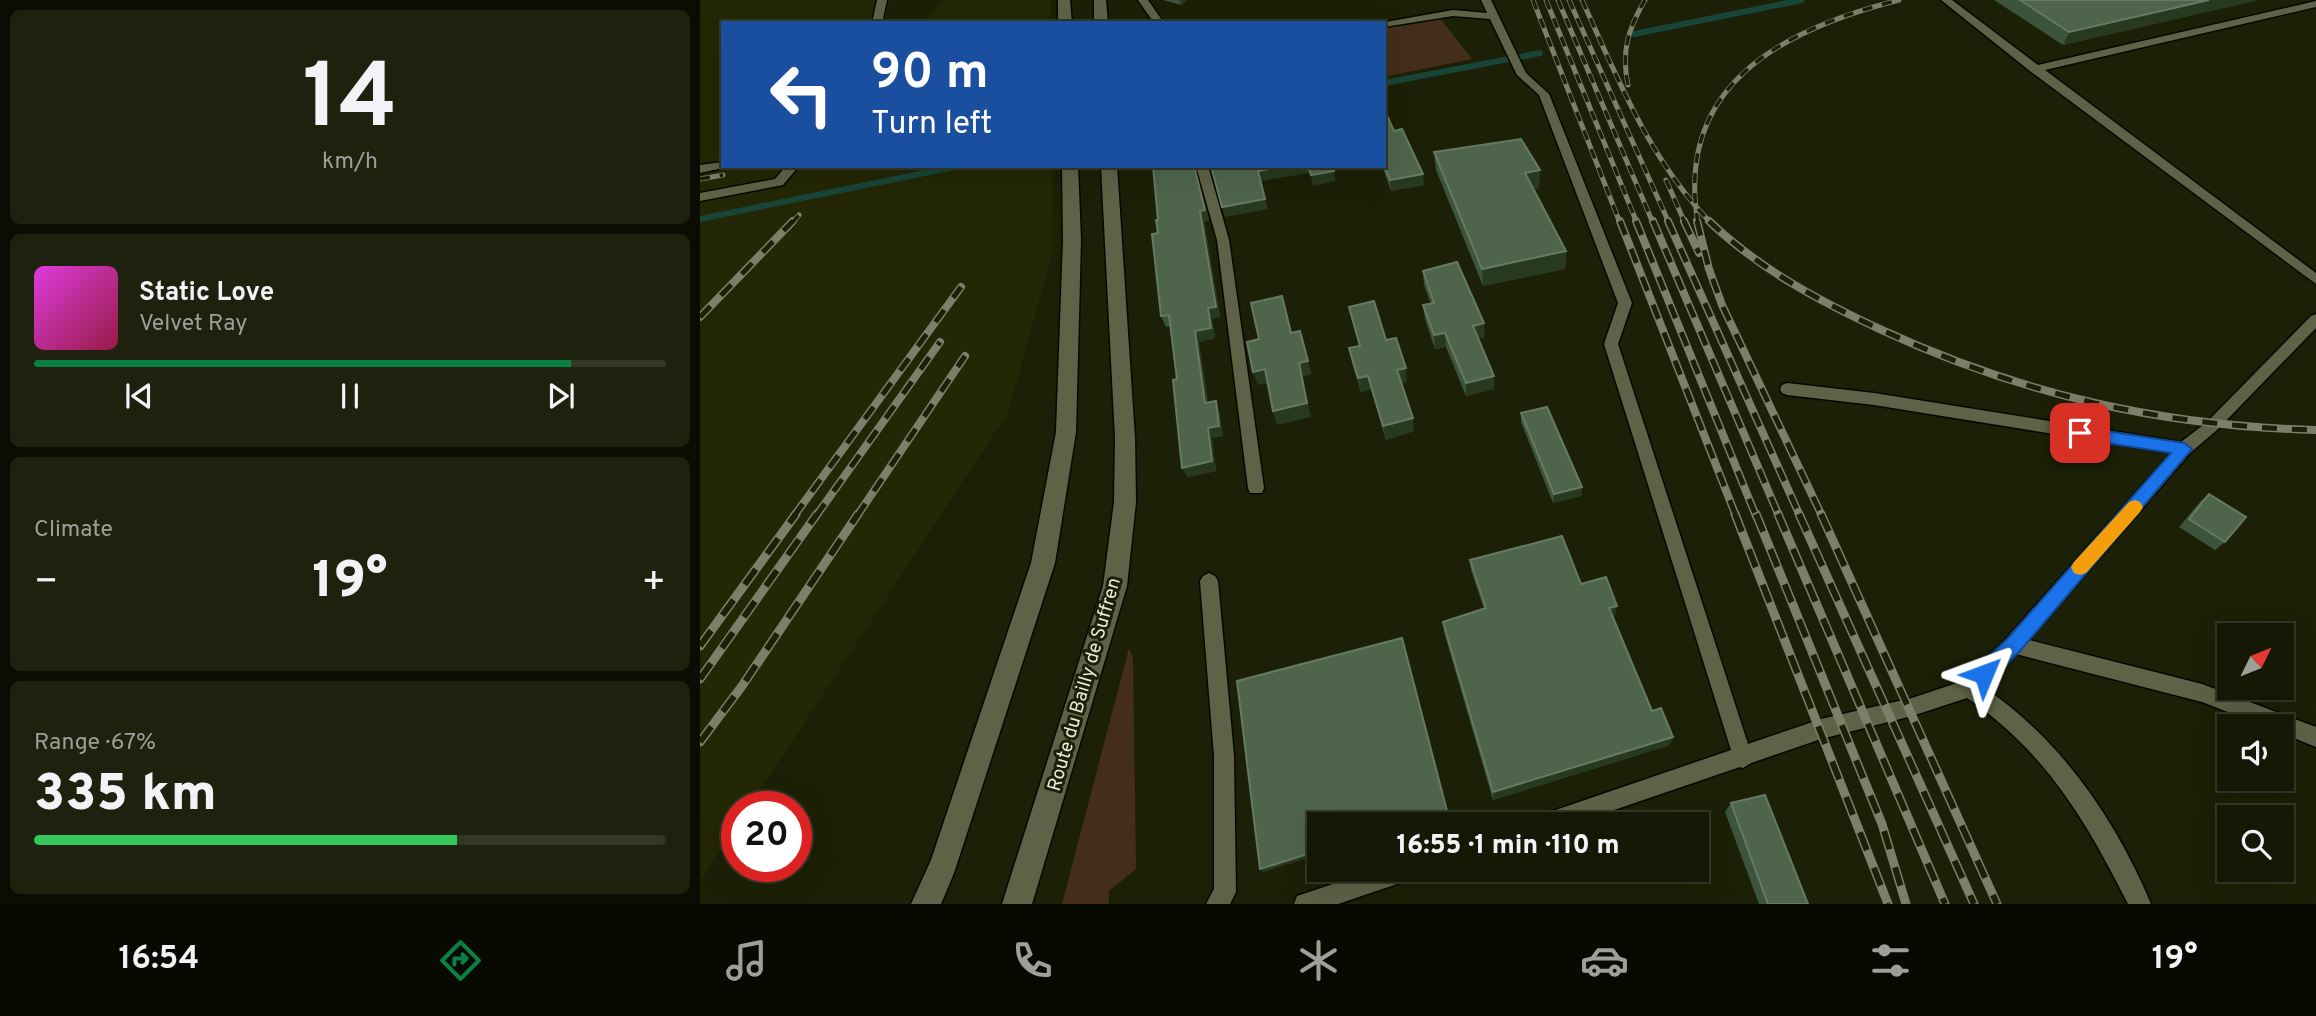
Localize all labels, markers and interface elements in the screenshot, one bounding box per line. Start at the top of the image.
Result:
text: 90 m [871,44,989,106]
text: 14 [303,45,397,160]
icon: left [756,49,847,140]
text: Turn left [871,105,992,145]
text: km/h [322,148,378,177]
text: Static Love [139,277,274,310]
text: Velvet Ray [139,310,247,339]
icon: previous [120,377,158,415]
icon: pause [331,377,369,415]
icon: next [542,377,580,415]
pin [2050,403,2110,463]
icon: arrive [2061,414,2099,452]
text: Climate [34,516,113,545]
text: 19° [312,550,388,616]
text: − [34,559,59,608]
text: + [641,559,666,608]
street label: Route du Bailly de Suffren [1043,575,1127,794]
north arrow [2217,623,2294,700]
map controls [2217,623,2294,882]
position arrow [1947,637,2021,711]
button: sound [2217,714,2294,791]
text: Range · 67% [34,729,156,758]
text: 335 km [34,763,217,829]
speed limit sign: 20 [721,791,812,882]
button: search [2217,805,2294,882]
text: 16:55 · 1 min · 110 m [1396,830,1620,863]
icon: directions [436,936,485,985]
icon: music [722,936,771,985]
icon: phone [1008,936,1057,985]
icon: climate [1294,936,1343,985]
icon: car [1580,936,1629,985]
icon: filters [1866,936,1915,985]
text: 16:54 [118,940,199,980]
text: 19° [2152,940,2197,980]

